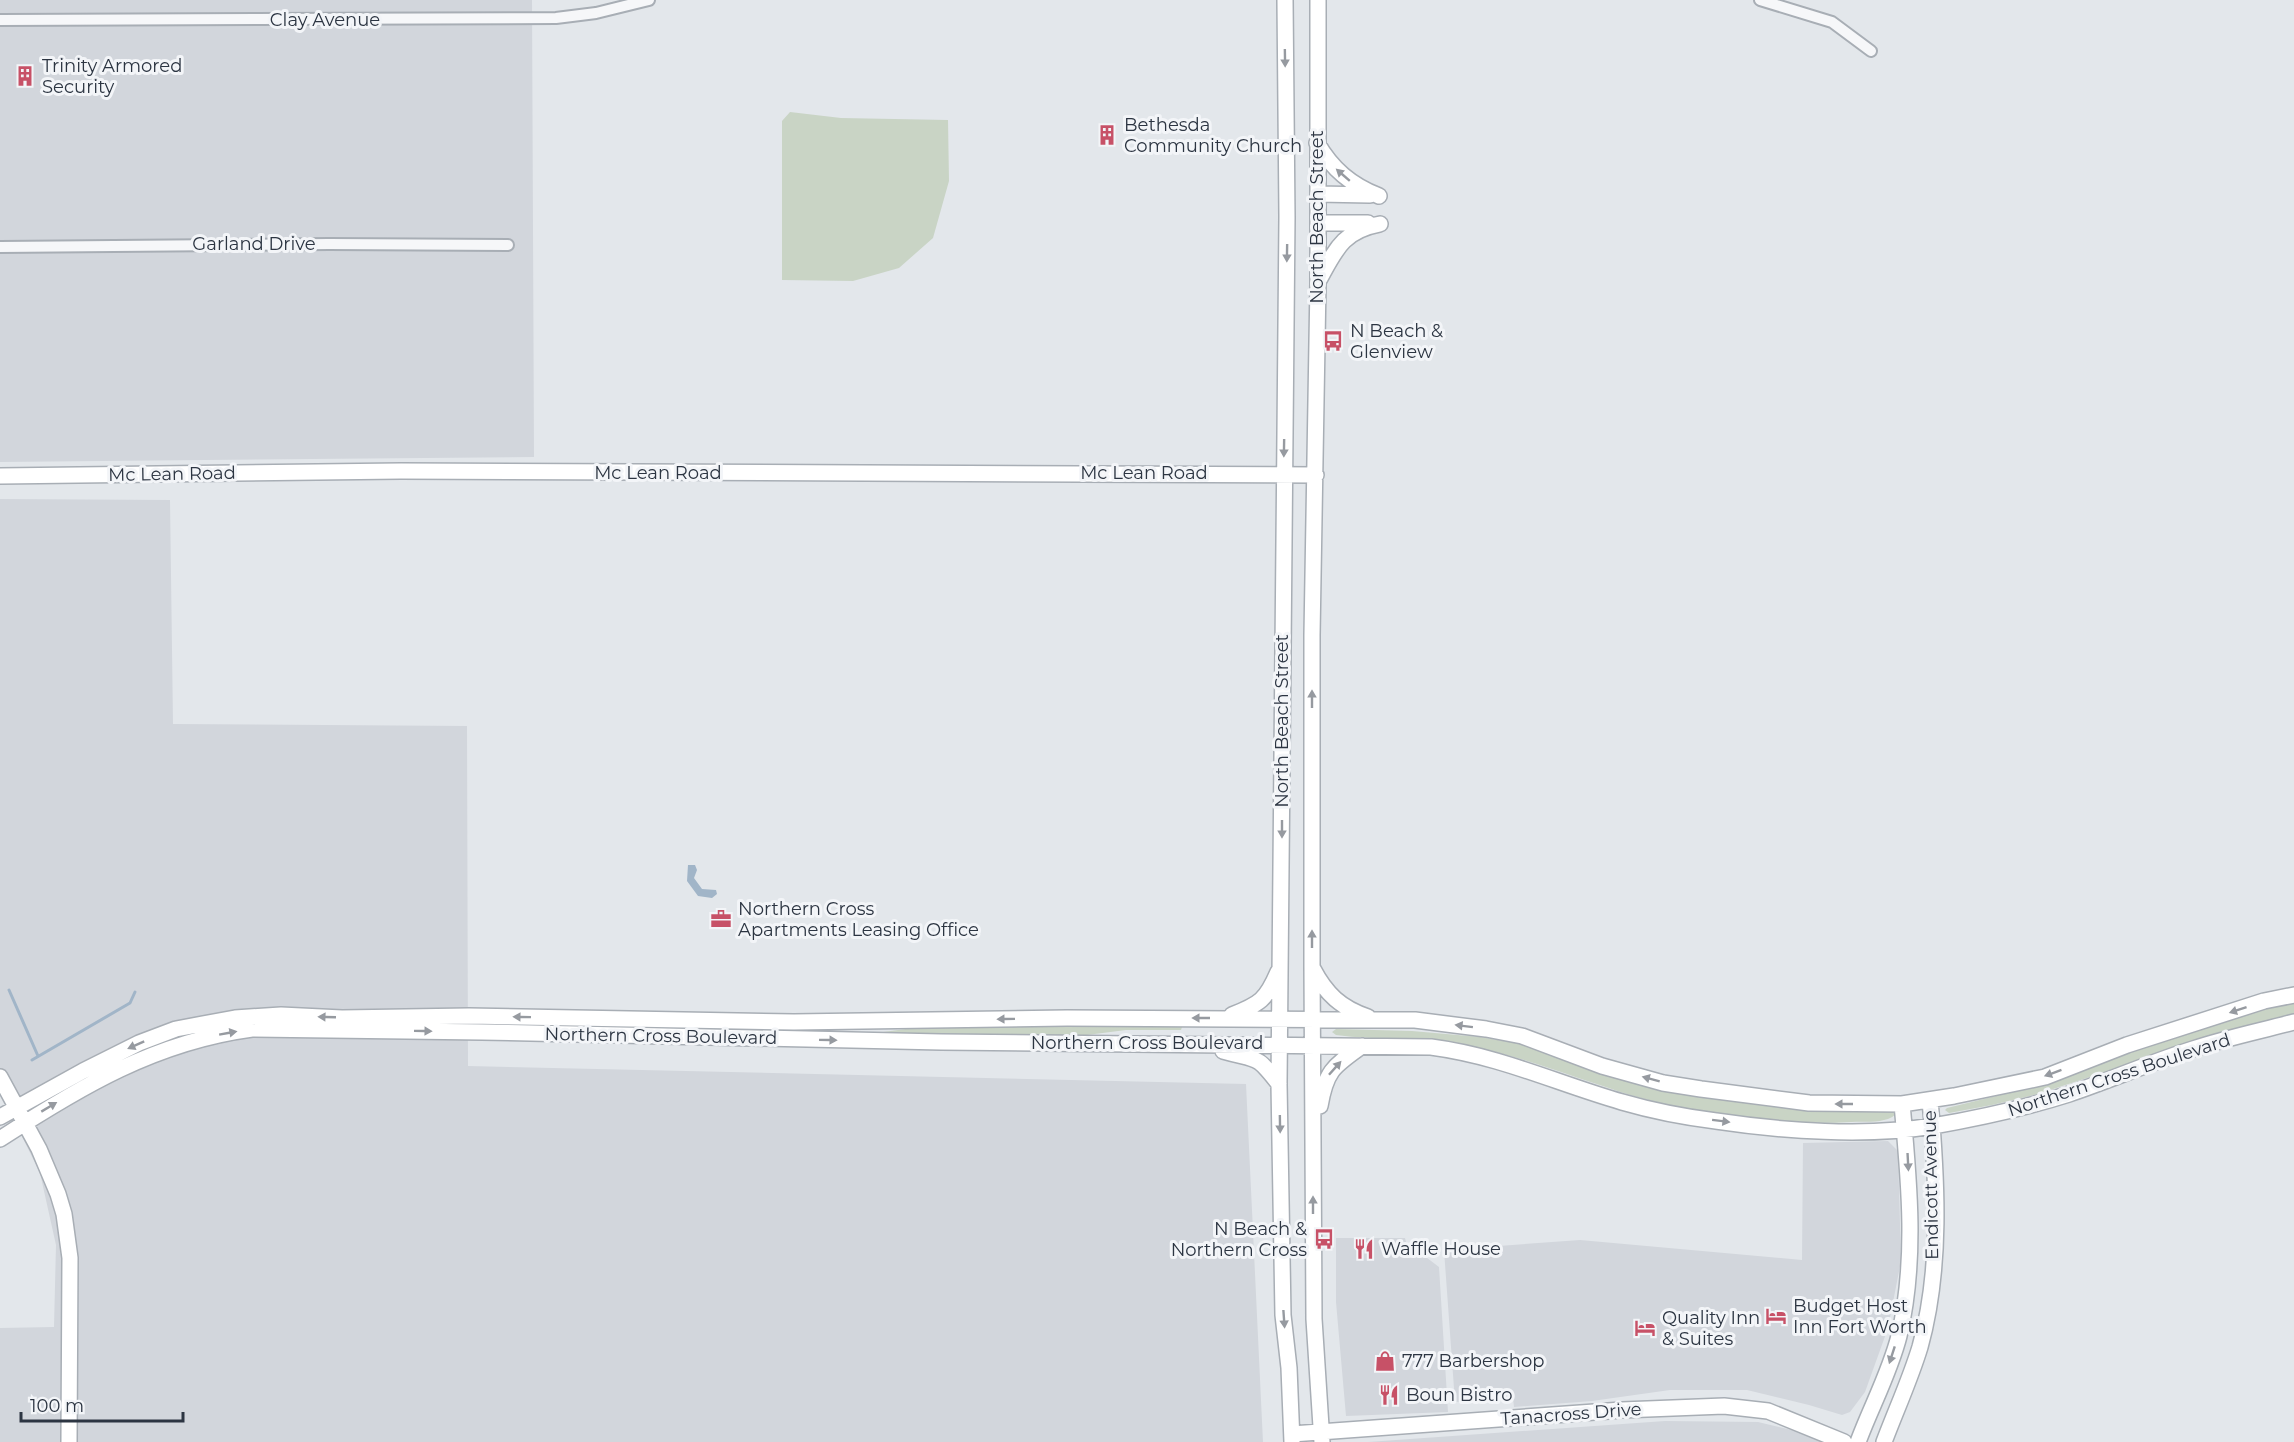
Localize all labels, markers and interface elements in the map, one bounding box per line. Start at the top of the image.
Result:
street label: Clay Avenue [270,9,380,31]
one-way arrow [1280,49,1290,68]
place label: Trinity Armored Security [42,55,182,98]
building icon: Trinity Armored Security [13,64,37,88]
place label: Bethesda Community Church [1124,114,1302,157]
building icon: Bethesda Community Church [1095,123,1119,147]
street label: North Beach Street [1306,130,1328,304]
one-way arrow [1335,169,1351,182]
street label: Garland Drive [192,233,316,255]
one-way arrow [1282,244,1292,263]
place label: N Beach & Glenview [1350,320,1443,363]
bus stop icon: N Beach & Glenview [1321,329,1345,353]
one-way arrow [1279,439,1288,458]
street label: Mc Lean Road [108,462,236,486]
street label: Mc Lean Road [594,462,722,484]
street label: Mc Lean Road [1080,462,1208,484]
street label: North Beach Street [1271,634,1293,808]
one-way arrow [1307,689,1317,708]
one-way arrow [1277,820,1287,839]
place label: Northern Cross Apartments Leasing Office [738,898,979,941]
office icon: Northern Cross Apartments Leasing Office [709,907,733,931]
one-way arrow [1307,929,1317,948]
one-way arrow [2229,1005,2247,1015]
one-way arrow [318,1012,337,1022]
one-way arrow [513,1012,532,1022]
one-way arrow [1191,1013,1210,1023]
one-way arrow [996,1014,1015,1023]
one-way arrow [1454,1021,1473,1030]
street label: Northern Cross Boulevard [544,1023,778,1049]
one-way arrow [413,1026,432,1036]
one-way arrow [219,1028,238,1037]
street label: Northern Cross Boulevard [2005,1029,2233,1121]
street label: Northern Cross Boulevard [1031,1032,1263,1054]
one-way arrow [819,1035,838,1045]
one-way arrow [127,1040,145,1050]
one-way arrow [1328,1061,1341,1076]
one-way arrow [2044,1069,2062,1079]
one-way arrow [1641,1074,1659,1083]
one-way arrow [1834,1099,1853,1108]
one-way arrow [41,1102,58,1112]
street label: Endicott Avenue [1919,1110,1943,1260]
one-way arrow [1275,1115,1285,1134]
one-way arrow [1712,1117,1731,1126]
one-way arrow [1903,1153,1912,1172]
one-way arrow [1308,1196,1318,1215]
place label: N Beach & Northern Cross [1171,1218,1307,1261]
bus stop icon: N Beach & Northern Cross [1312,1227,1336,1251]
restaurant icon: Waffle House [1352,1237,1376,1261]
place label: Waffle House [1381,1238,1501,1260]
place label: Budget Host Inn Fort Worth [1793,1295,1927,1338]
hotel icon: Budget Host Inn Fort Worth [1764,1304,1788,1328]
place label: Quality Inn & Suites [1662,1307,1760,1350]
one-way arrow [1279,1310,1289,1329]
hotel icon: Quality Inn & Suites [1633,1316,1657,1340]
one-way arrow [1887,1346,1897,1364]
shop icon: 777 Barbershop [1373,1349,1397,1373]
place label: 777 Barbershop [1402,1350,1545,1372]
restaurant icon: Boun Bistro [1377,1383,1401,1407]
place label: Boun Bistro [1406,1384,1513,1406]
scale bar [21,1385,183,1423]
text: 100 m [30,1395,84,1417]
street label: Tanacross Drive [1500,1398,1642,1430]

